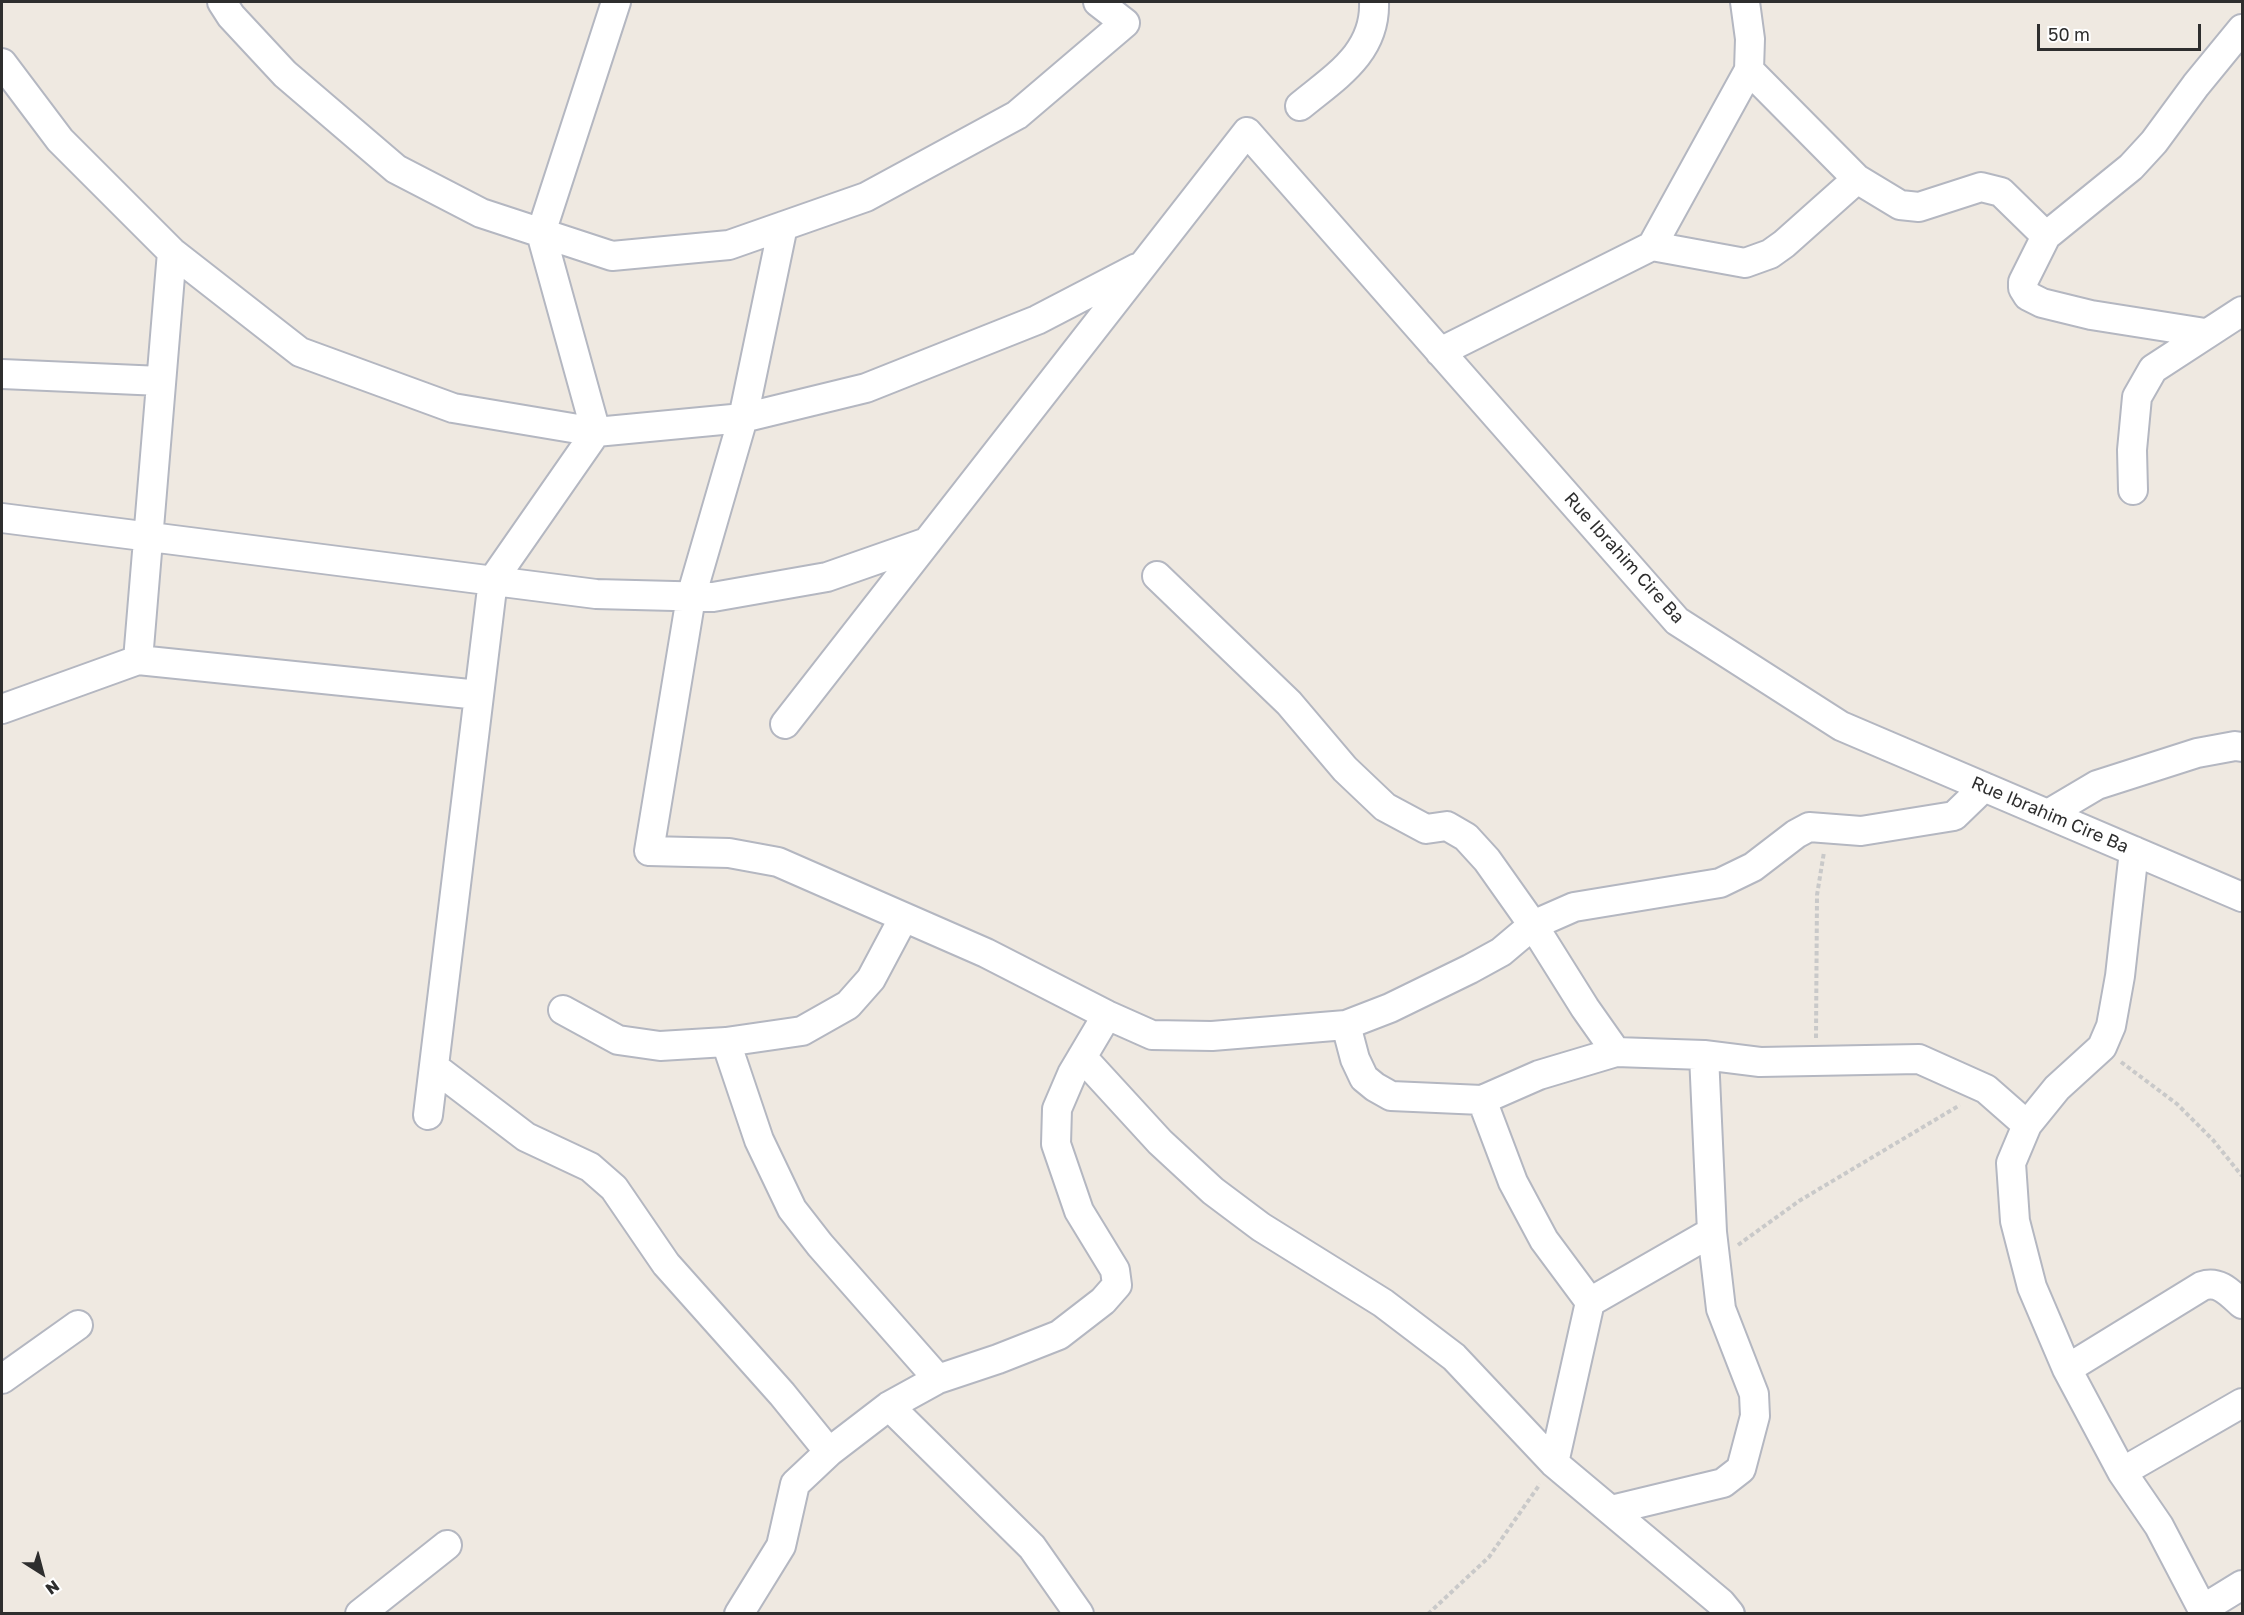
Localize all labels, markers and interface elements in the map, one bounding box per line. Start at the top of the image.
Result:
scale bar [2040,12,2204,50]
text: 50 m [2048,23,2090,45]
street label: Rue Ibrahim Cire Ba [1559,488,1689,628]
street label: Rue Ibrahim Cire Ba [1968,772,2132,858]
north arrow [12,1543,72,1603]
text: N [42,1576,63,1599]

